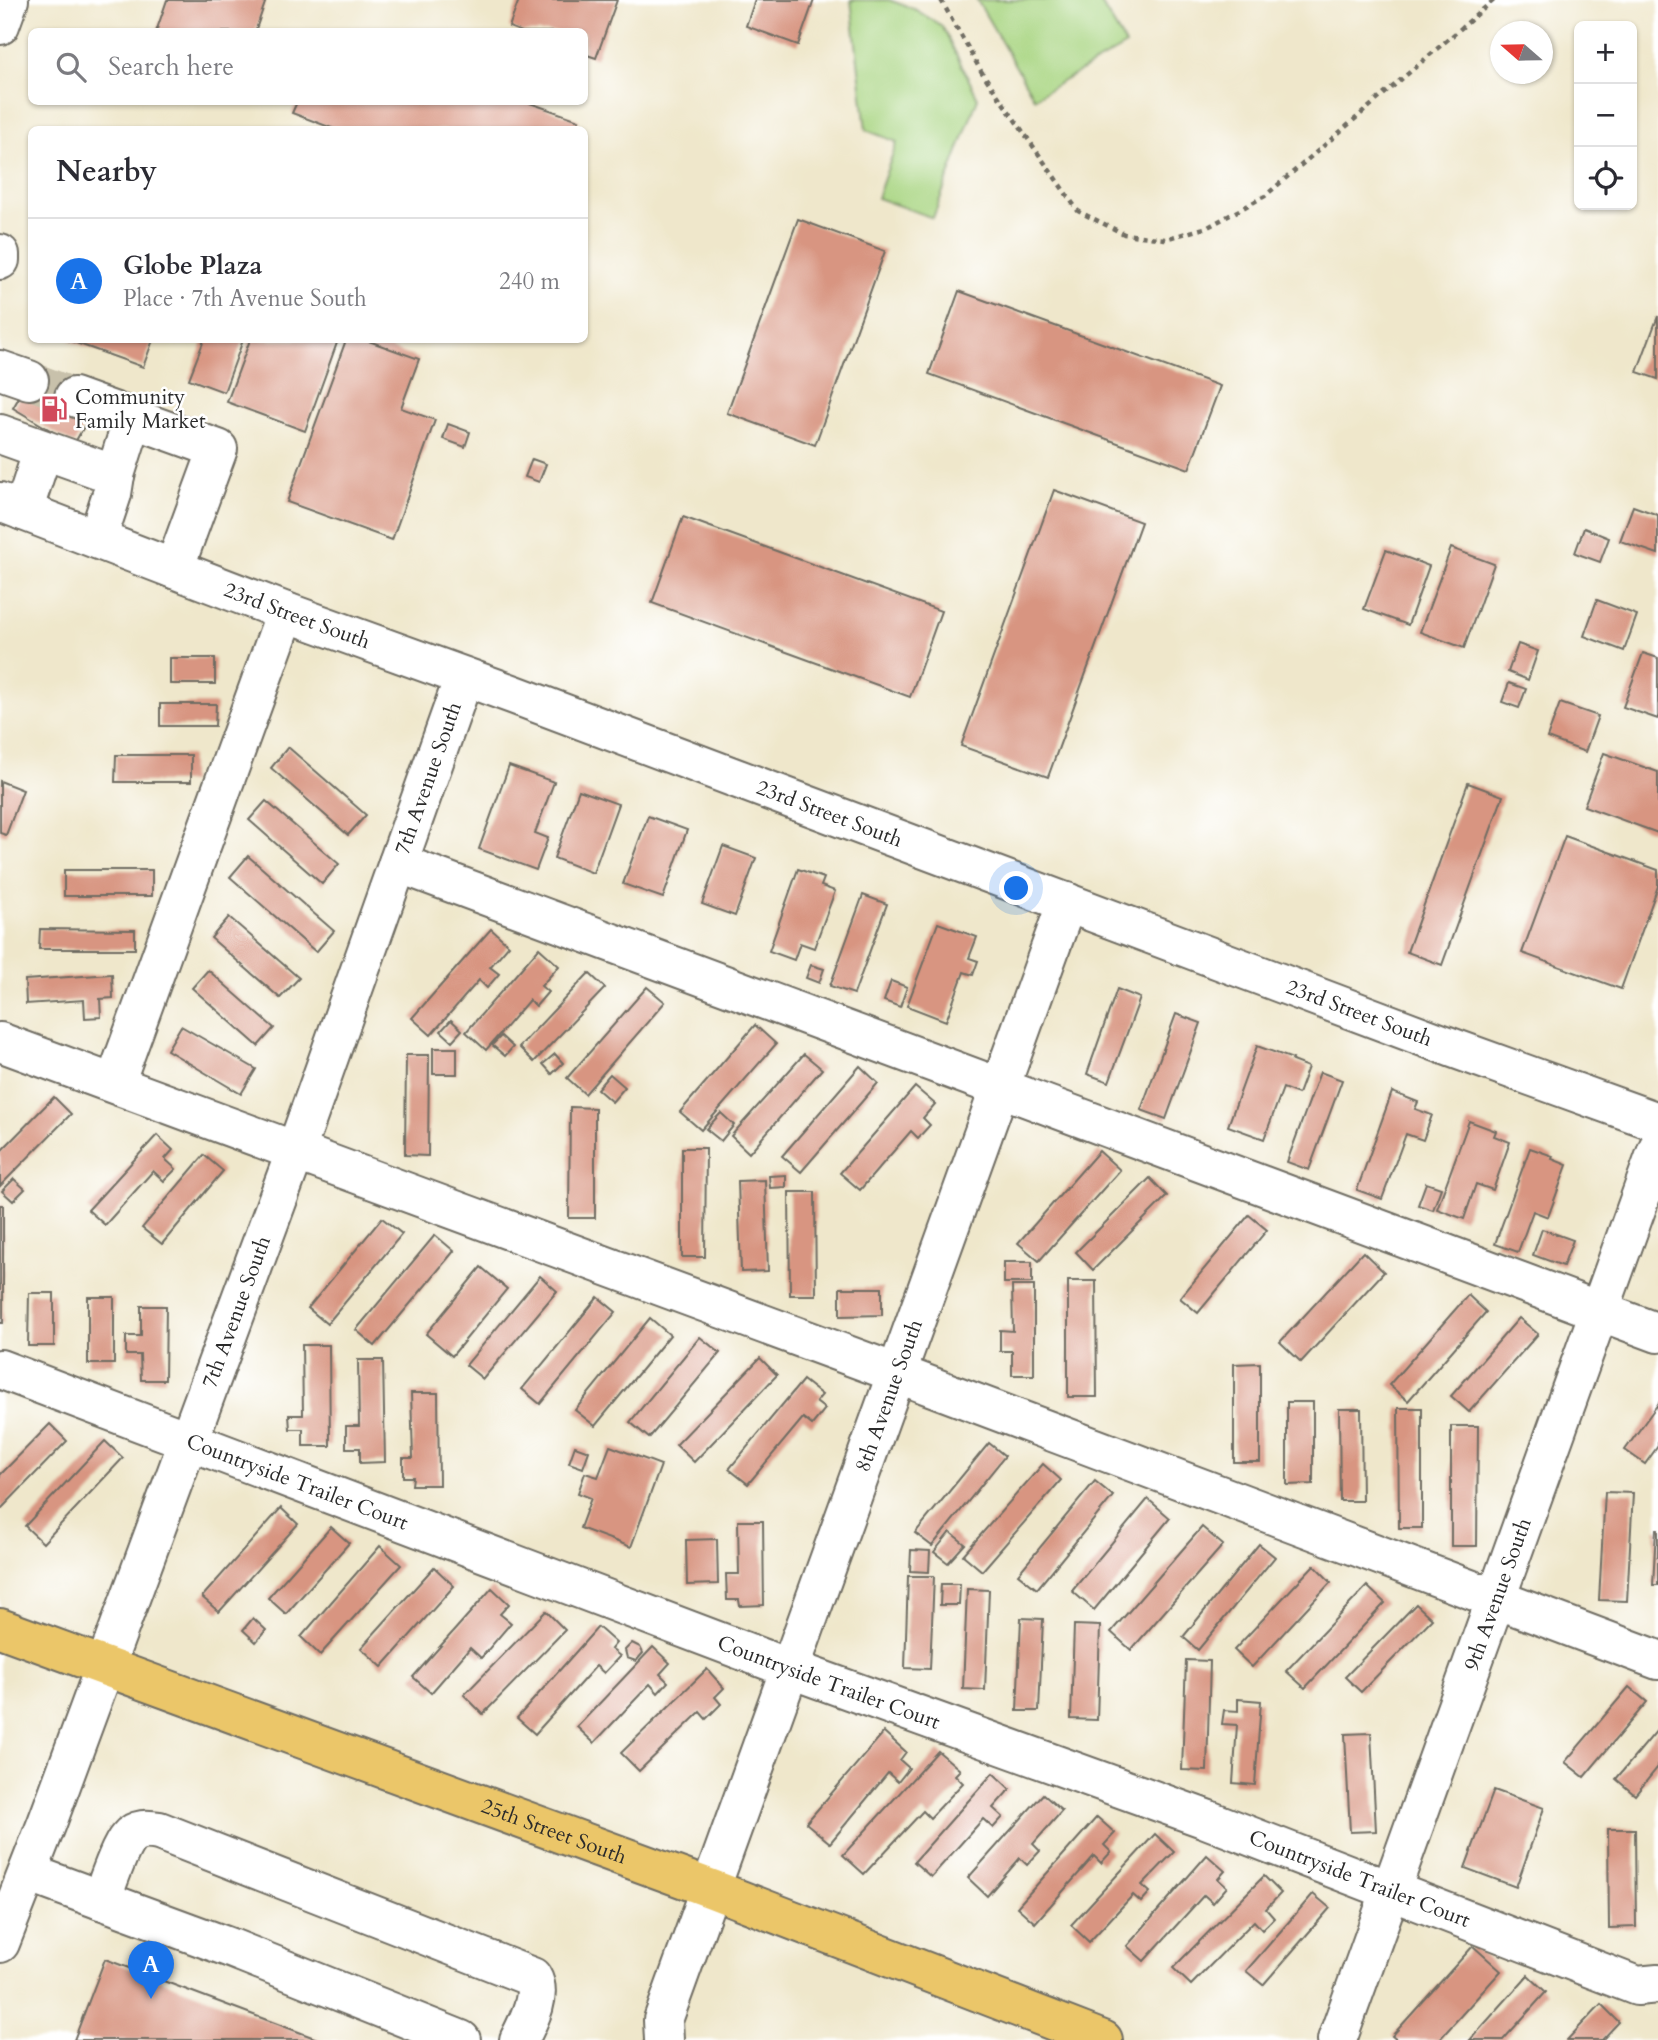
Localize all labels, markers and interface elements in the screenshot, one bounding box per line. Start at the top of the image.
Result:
north arrow [1490,21,1553,84]
map controls [1574,21,1637,210]
button: + [1574,21,1637,84]
search box [28,28,588,105]
icon: search [52,48,90,86]
text: Search here [108,49,234,84]
button: − [1574,84,1637,147]
button: locate [1574,147,1637,210]
text: Nearby [56,151,157,192]
text: Globe Plaza [123,248,262,283]
text: A [70,266,88,297]
text: 240 m [499,266,560,297]
text: Place · 7th Avenue South [123,283,367,314]
place label: Community Family Market [75,383,206,436]
fuel station icon: Community Family Market [39,394,69,424]
street label: 23rd Street South [220,575,375,656]
street label: 7th Avenue South [388,698,469,858]
street label: 23rd Street South [752,773,907,854]
your location [999,871,1033,905]
street label: 23rd Street South [1282,972,1437,1054]
street label: 7th Avenue South [195,1231,278,1392]
street label: 8th Avenue South [848,1315,930,1476]
street label: Countryside Trailer Court [182,1427,413,1537]
street label: 9th Avenue South [1457,1513,1538,1674]
street label: Countryside Trailer Court [713,1628,944,1736]
street label: 25th Street South [477,1791,631,1871]
street label: Countryside Trailer Court [1245,1823,1475,1935]
pin: A [128,1941,174,1999]

